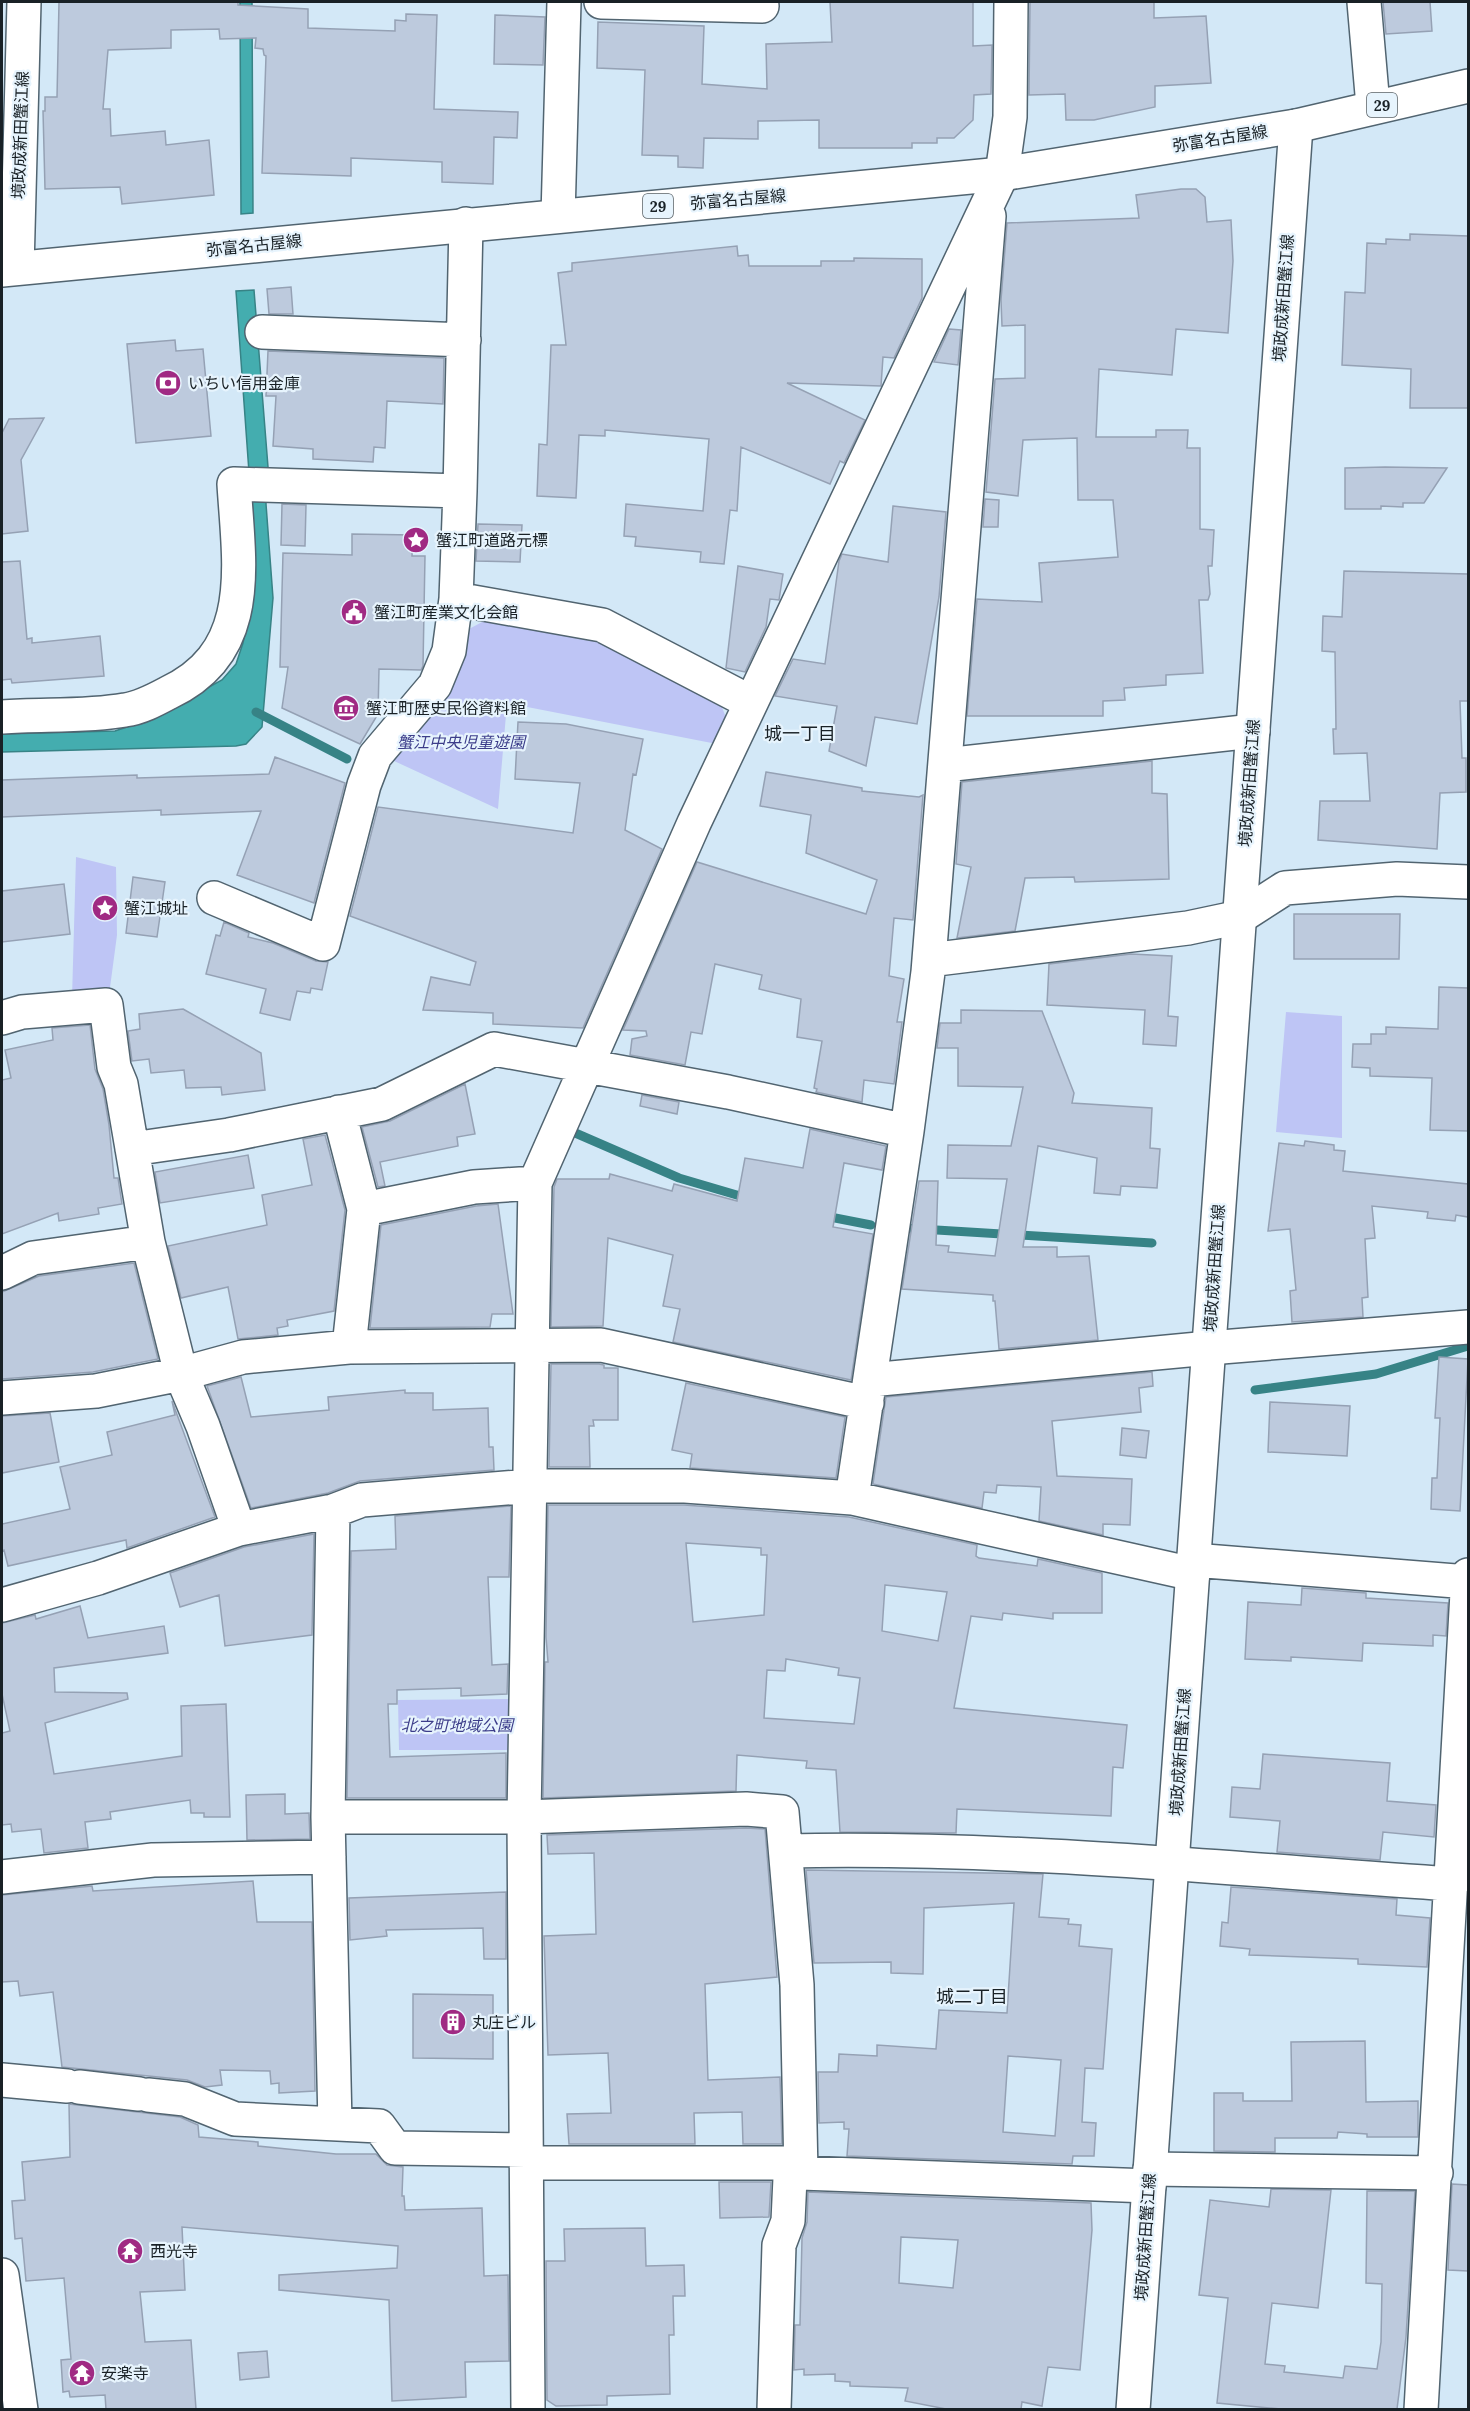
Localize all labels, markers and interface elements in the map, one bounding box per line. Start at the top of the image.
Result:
street label: 境政成新田蟹江線 [8,71,32,199]
road number: 29 [1367,93,1397,117]
street label: 弥富名古屋線 [1171,121,1269,155]
street label: 弥富名古屋線 [689,185,787,213]
road number: 29 [643,194,673,218]
street label: 弥富名古屋線 [205,230,303,260]
street label: 境政成新田蟹江線 [1269,233,1297,363]
bank icon: いちい信用金庫 [153,368,183,398]
place label: いちい信用金庫 [188,373,300,393]
place icon: 蟹江町道路元標 [401,525,431,555]
place label: 蟹江町道路元標 [436,530,548,550]
public building icon: 蟹江町産業文化会館 [339,597,369,627]
place label: 蟹江町産業文化会館 [374,602,518,622]
museum icon: 蟹江町歴史民俗資料館 [331,693,361,723]
place label: 蟹江町歴史民俗資料館 [366,698,526,718]
street label: 境政成新田蟹江線 [1235,718,1263,848]
district label: 城一丁目 [764,722,836,745]
park label: 蟹江中央児童遊園 [397,732,527,752]
place icon: 蟹江城址 [90,893,120,923]
place label: 蟹江城址 [124,898,188,918]
street label: 境政成新田蟹江線 [1200,1203,1228,1333]
street label: 境政成新田蟹江線 [1166,1687,1194,1817]
park label: 北之町地域公園 [401,1715,515,1735]
district label: 城二丁目 [936,1985,1008,2008]
building icon: 丸庄ビル [438,2007,468,2037]
place label: 丸庄ビル [472,2012,536,2032]
street label: 境政成新田蟹江線 [1131,2172,1159,2302]
temple icon: 西光寺 [115,2236,145,2266]
place label: 西光寺 [150,2241,198,2261]
temple icon: 安楽寺 [67,2358,97,2388]
place label: 安楽寺 [101,2363,149,2383]

